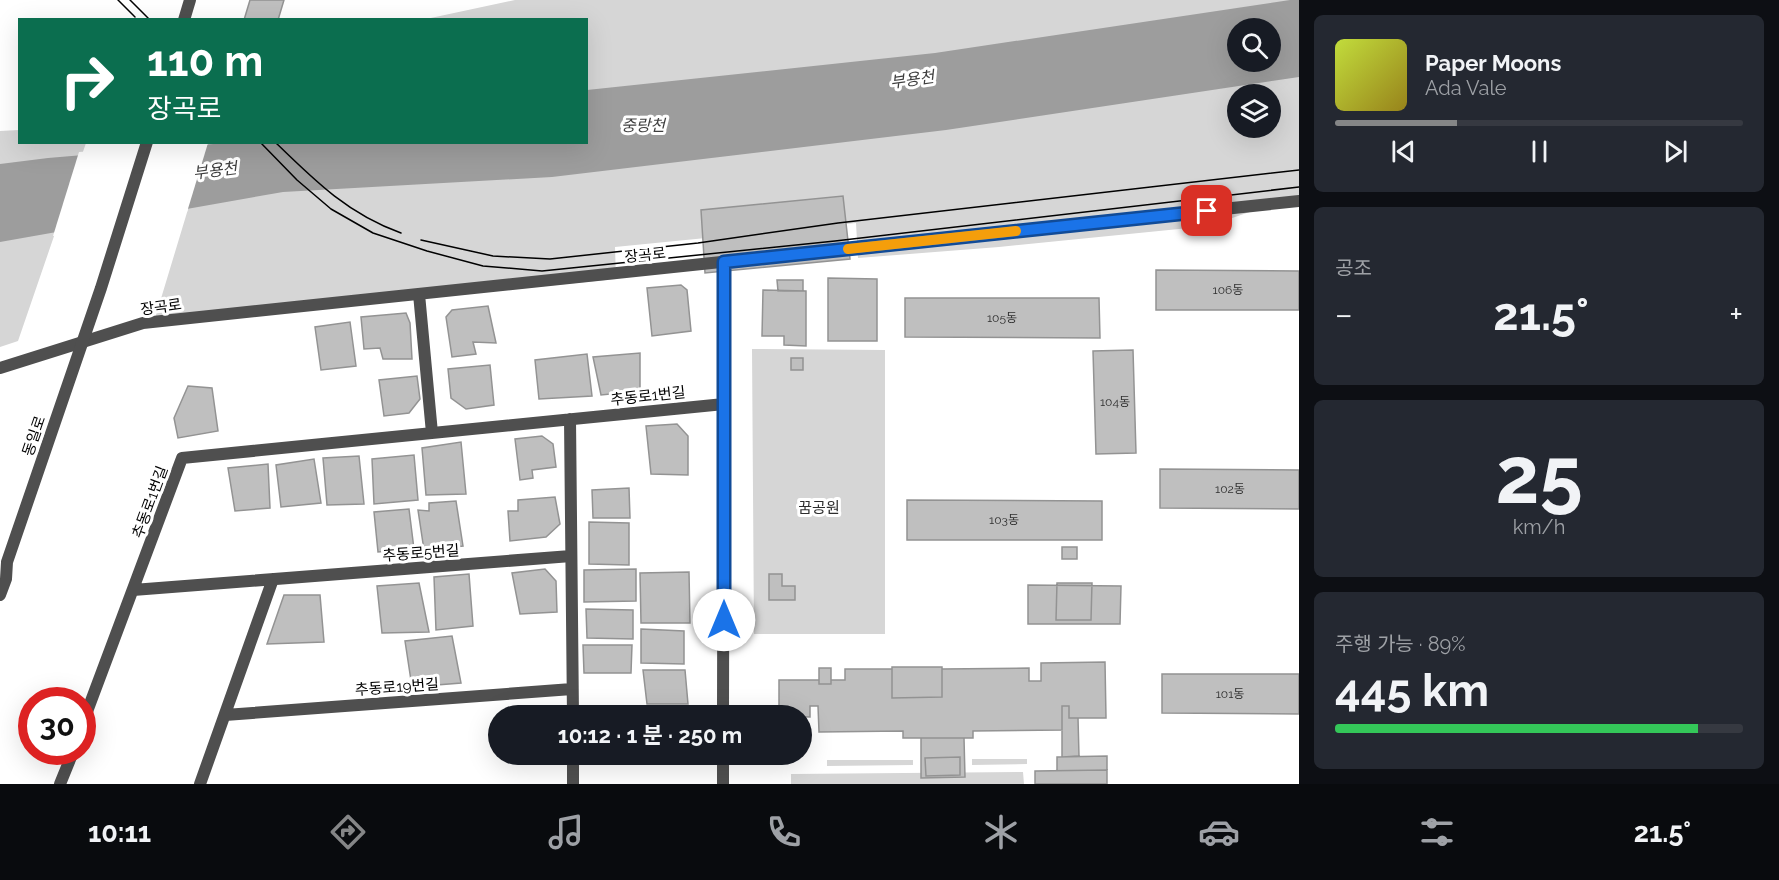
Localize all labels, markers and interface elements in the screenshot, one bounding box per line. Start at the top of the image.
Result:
map controls [1227,18,1281,138]
button: search [1227,18,1281,72]
text: 110 m [147,37,263,86]
icon: right [48,42,126,120]
text: Paper Moons [1425,50,1561,76]
water label: 부용천 [889,67,938,92]
text: Ada Vale [1425,76,1507,100]
button: layers [1227,84,1281,138]
text: 장곡로 [147,93,222,124]
water label: 중랑천 [621,116,667,135]
icon: previous [1387,135,1420,168]
icon: pause [1523,135,1556,168]
icon: next [1659,135,1692,168]
water label: 부용천 [192,158,240,183]
pin [1181,185,1232,236]
icon: arrive [1190,194,1223,227]
street label: 장곡로 [623,244,667,266]
text: 공조 [1335,256,1372,280]
house number: 106동 [1213,283,1243,297]
text: 21.5° [1493,288,1589,341]
street label: 장곡로 [139,295,183,319]
text: − [1335,295,1353,334]
text: + [1729,295,1743,334]
house number: 105동 [987,311,1017,325]
street label: 추동로1번길 [610,383,686,409]
house number: 104동 [1100,395,1130,409]
street label: 동일로 [19,413,49,459]
text: 25 [1495,430,1583,521]
street label: 추동로1번길 [129,463,171,541]
house number: 102동 [1215,482,1245,496]
park label: 꿈공원 [798,499,840,517]
house number: 103동 [989,513,1019,527]
text: km/h [1513,515,1565,539]
street label: 추동로5번길 [382,541,460,565]
position arrow [692,588,756,652]
text: 주행 가능 · 89% [1335,632,1466,656]
text: 445 km [1335,664,1489,717]
street label: 추동로19번길 [354,675,440,699]
speed limit sign: 30 [18,687,96,765]
house number: 101동 [1216,687,1244,701]
text: 10:12 · 1 분 · 250 m [558,722,742,748]
icon: directions [327,811,369,853]
icon: music [545,811,587,853]
icon: phone [763,811,805,853]
icon: climate [980,811,1022,853]
icon: car [1198,811,1240,853]
icon: filters [1416,811,1458,853]
text: 10:11 [88,817,151,848]
text: 21.5° [1634,817,1691,848]

